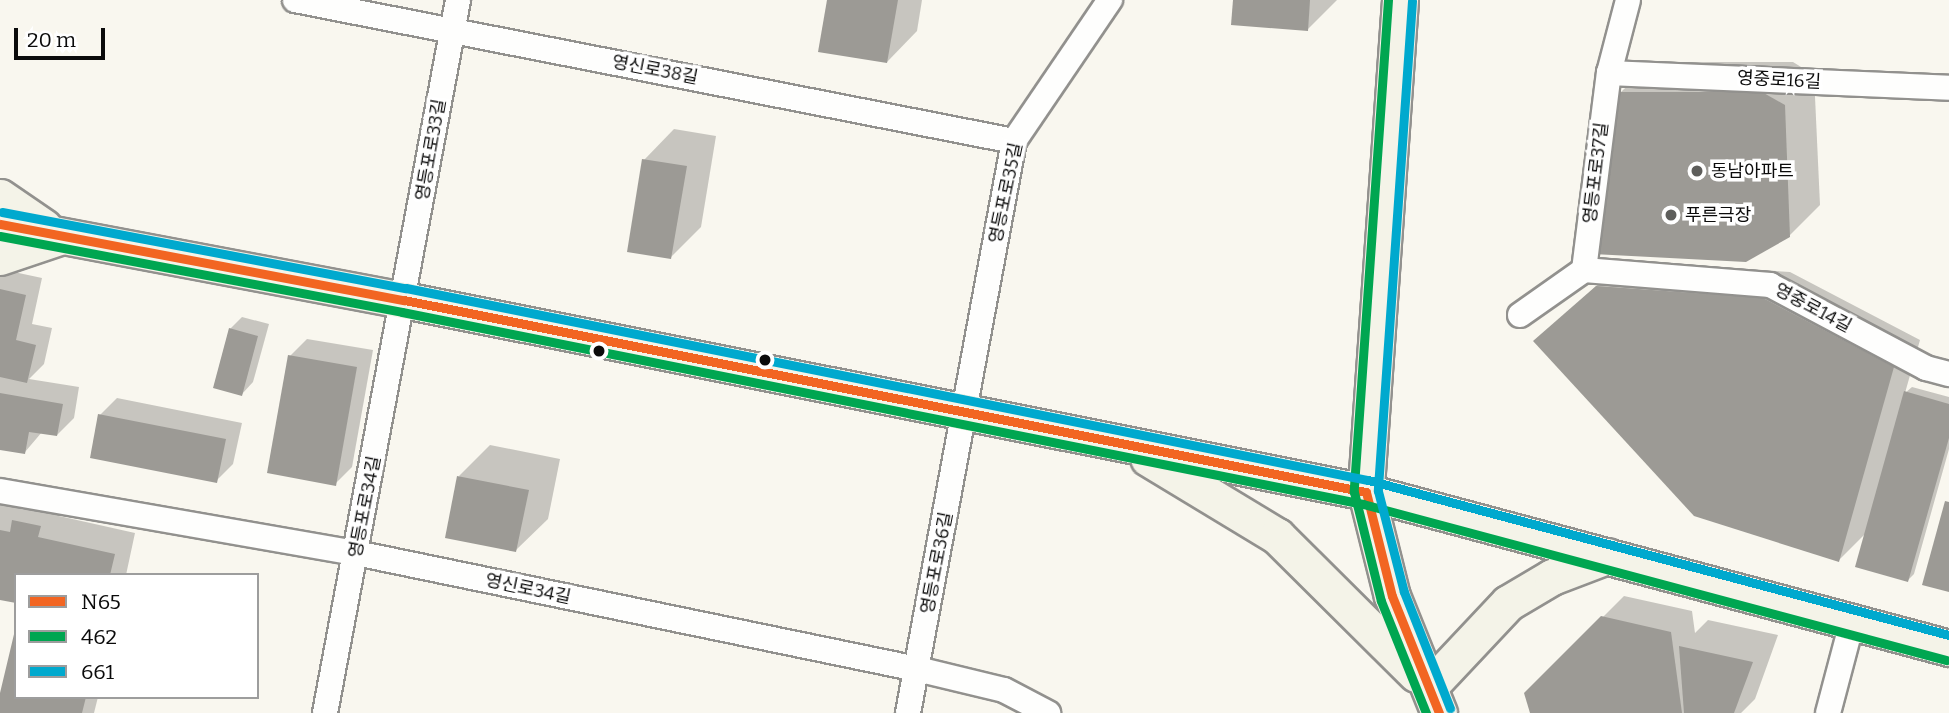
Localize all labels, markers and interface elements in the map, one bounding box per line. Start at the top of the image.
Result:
scale bar [18,14,108,58]
text: 20 m [27,27,76,53]
street label: 영신로38길 [610,51,700,89]
street label: 영중로16길 [1736,67,1822,93]
street label: 영등포로33길 [411,97,451,203]
street label: 영등포로37길 [1579,121,1613,225]
street label: 영등포로35길 [985,141,1027,245]
place label: 동남아파트 [1711,160,1794,182]
marker: 동남아파트 [1689,163,1705,179]
place label: 푸른극장 [1685,204,1751,226]
marker: 푸른극장 [1663,207,1679,223]
street label: 영중로14길 [1771,279,1855,337]
unlabelled marker [592,344,606,358]
unlabelled marker [758,353,772,367]
street label: 영등포로34길 [345,454,385,560]
street label: 영등포로36길 [917,510,957,616]
street label: 영신로34길 [483,569,573,609]
legend [14,573,259,699]
text: N65 [81,589,121,615]
text: 462 [81,624,117,650]
text: 661 [81,659,114,685]

